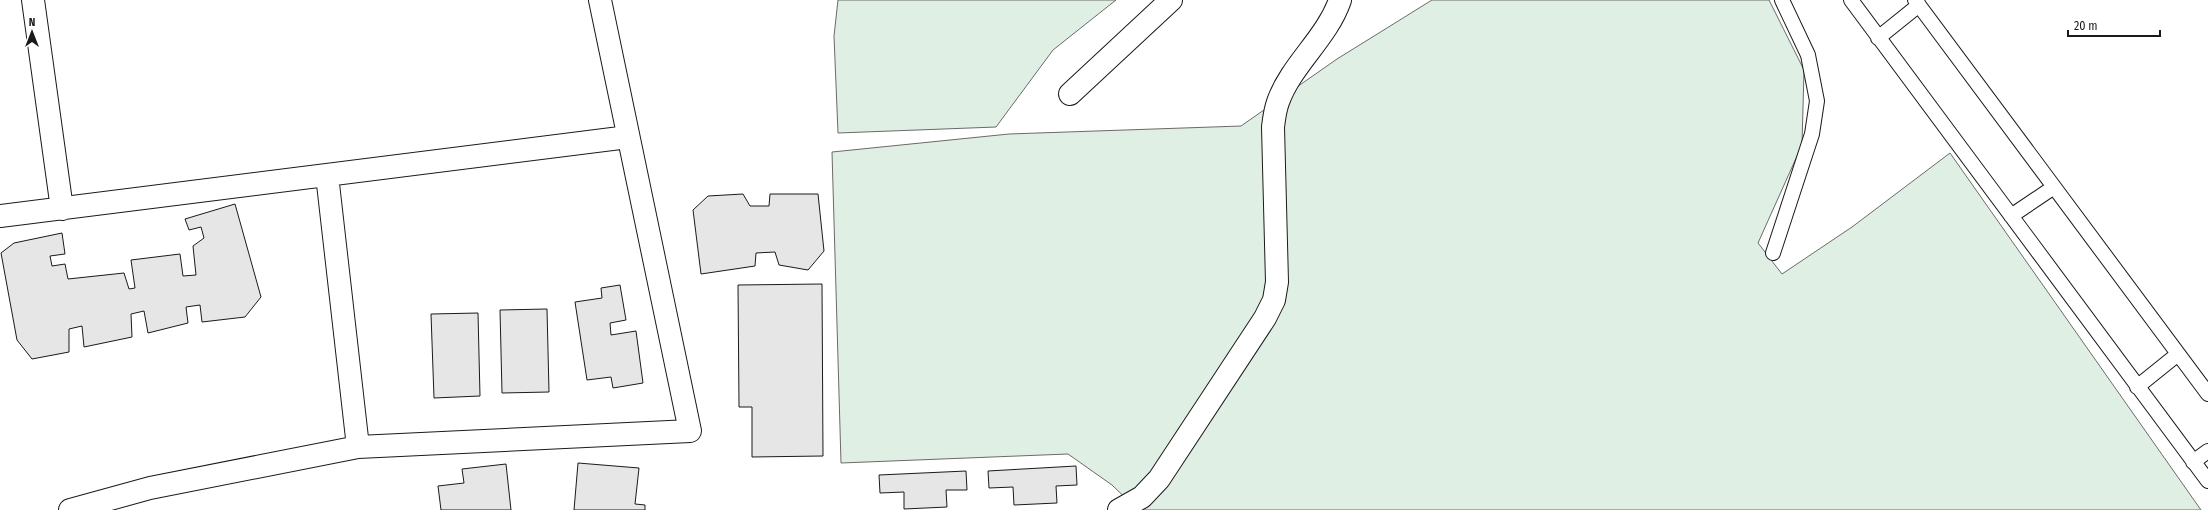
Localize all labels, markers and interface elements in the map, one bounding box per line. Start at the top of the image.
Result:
north arrow [12,12,52,52]
scale bar [2068,12,2160,38]
text: N [29,16,35,29]
text: 20 m [2074,19,2098,33]

